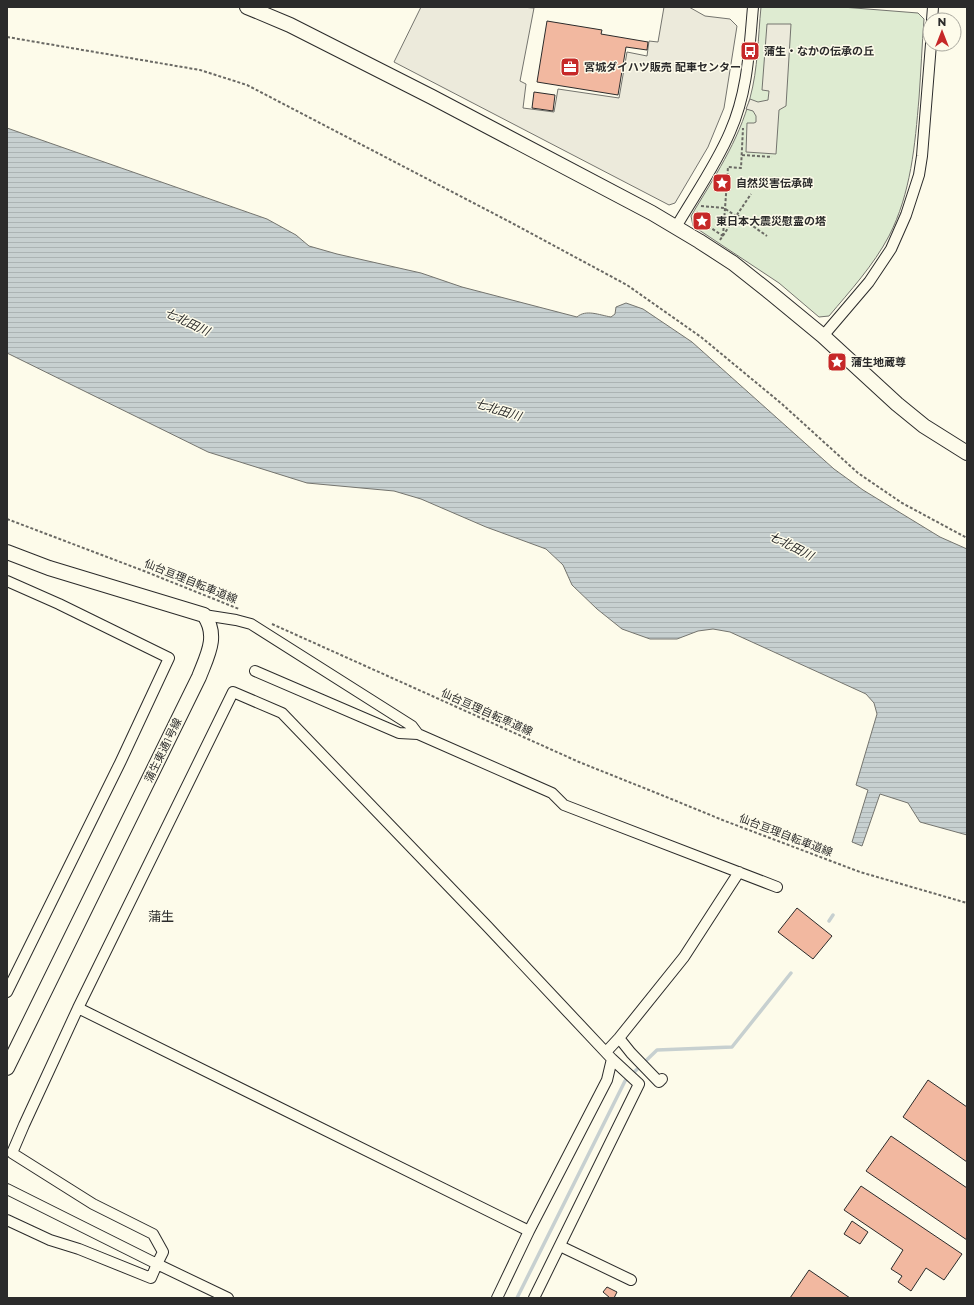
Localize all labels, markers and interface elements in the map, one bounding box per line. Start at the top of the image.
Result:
north arrow [922,12,962,52]
text: N [938,15,946,29]
bus stop icon: 蒲生・なかの伝承の丘 [739,40,761,62]
place label: 蒲生・なかの伝承の丘 [764,44,874,58]
office icon: 宮城ダイハツ販売 配車センター [559,56,581,78]
place label: 宮城ダイハツ販売 配車センター [584,60,741,74]
place icon: 自然災害伝承碑 [711,172,733,194]
place label: 自然災害伝承碑 [736,176,813,190]
place icon: 東日本大震災慰霊の塔 [691,210,713,232]
place label: 東日本大震災慰霊の塔 [716,214,826,228]
water label: 七北田川 [162,305,214,339]
place icon: 蒲生地蔵尊 [826,351,848,373]
place label: 蒲生地蔵尊 [851,355,906,369]
water label: 七北田川 [473,395,525,424]
water label: 七北田川 [766,528,818,564]
street label: 仙台亘理自転車道線 [142,556,240,606]
street label: 仙台亘理自転車道線 [439,685,535,739]
street label: 蒲生東通1号線 [141,715,185,785]
street label: 仙台亘理自転車道線 [737,811,835,859]
district label: 蒲生 [148,908,174,924]

